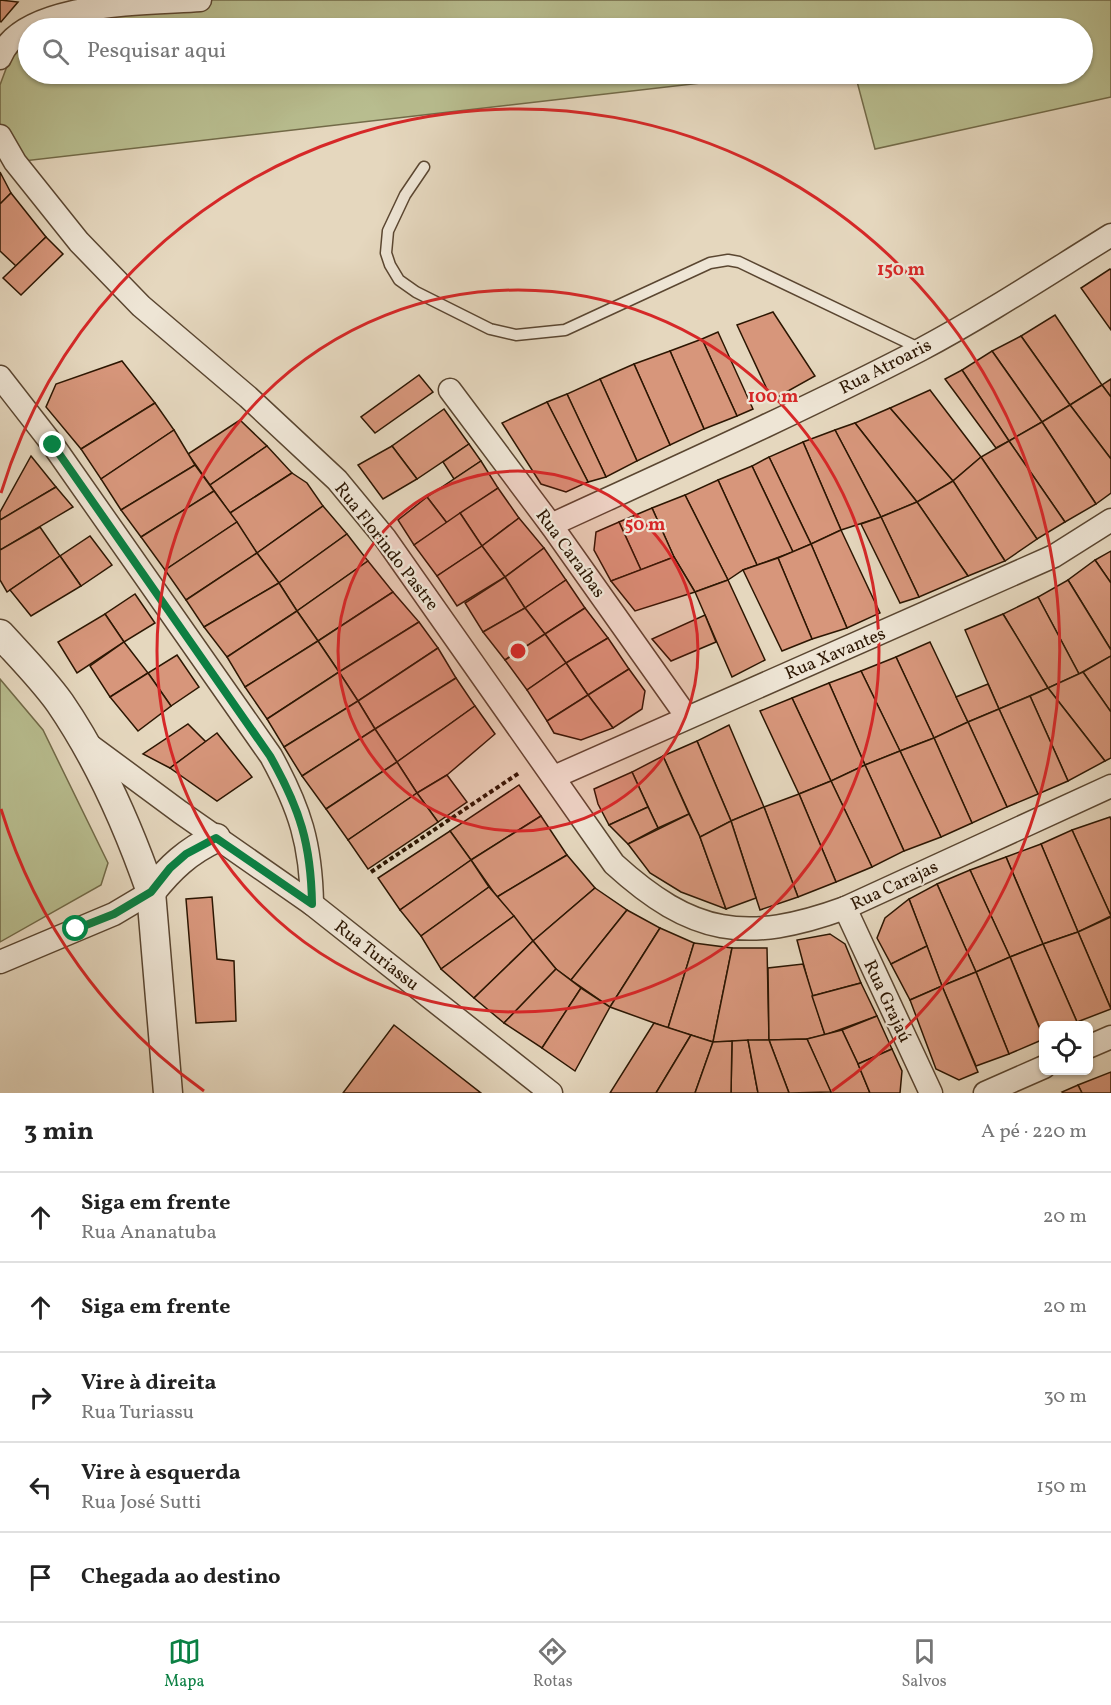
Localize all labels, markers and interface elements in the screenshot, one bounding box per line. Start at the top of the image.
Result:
search box [18,18,1093,84]
icon: search [39,35,72,68]
text: Pesquisar aqui [87,36,226,67]
text: 150 m [877,258,925,283]
street label: Rua Atroaris [835,333,936,401]
text: 100 m [748,385,798,410]
route end [39,431,65,457]
street label: Rua Florindo Pastre [328,478,444,616]
street label: Rua Caraíbas [529,504,611,603]
text: 50 m [625,513,665,538]
street label: Rua Xavantes [781,622,890,687]
centre of rings [508,641,528,661]
street label: Rua Carajas [847,855,943,918]
route start [62,915,88,941]
street label: Rua Turiassu [328,915,424,997]
street label: Rua Grajaú [857,956,917,1047]
map controls [1039,1021,1093,1075]
button: locate [1039,1021,1093,1075]
text: 3 min [24,1114,94,1150]
text: A pé · 220 m [981,1118,1087,1146]
text: Siga em frente [81,1188,231,1219]
icon: ahead [24,1201,57,1234]
text: 20 m [1043,1203,1087,1231]
text: Rua Ananatuba [81,1219,217,1247]
icon: ahead [24,1291,57,1324]
text: Siga em frente [81,1292,231,1323]
text: 20 m [1043,1293,1087,1321]
text: Vire à direita [81,1368,217,1399]
icon: right [24,1381,57,1414]
text: 30 m [1043,1383,1087,1411]
text: Rua Turiassu [81,1399,194,1427]
text: Vire à esquerda [81,1458,241,1489]
icon: left [24,1471,57,1504]
text: 150 m [1036,1473,1087,1501]
text: Rua José Sutti [81,1489,201,1517]
icon: arrive [24,1561,57,1594]
text: Chegada ao destino [81,1562,281,1593]
tab: Mapa [164,1635,204,1693]
tab: Rotas [533,1635,573,1693]
tab: Salvos [901,1635,947,1693]

